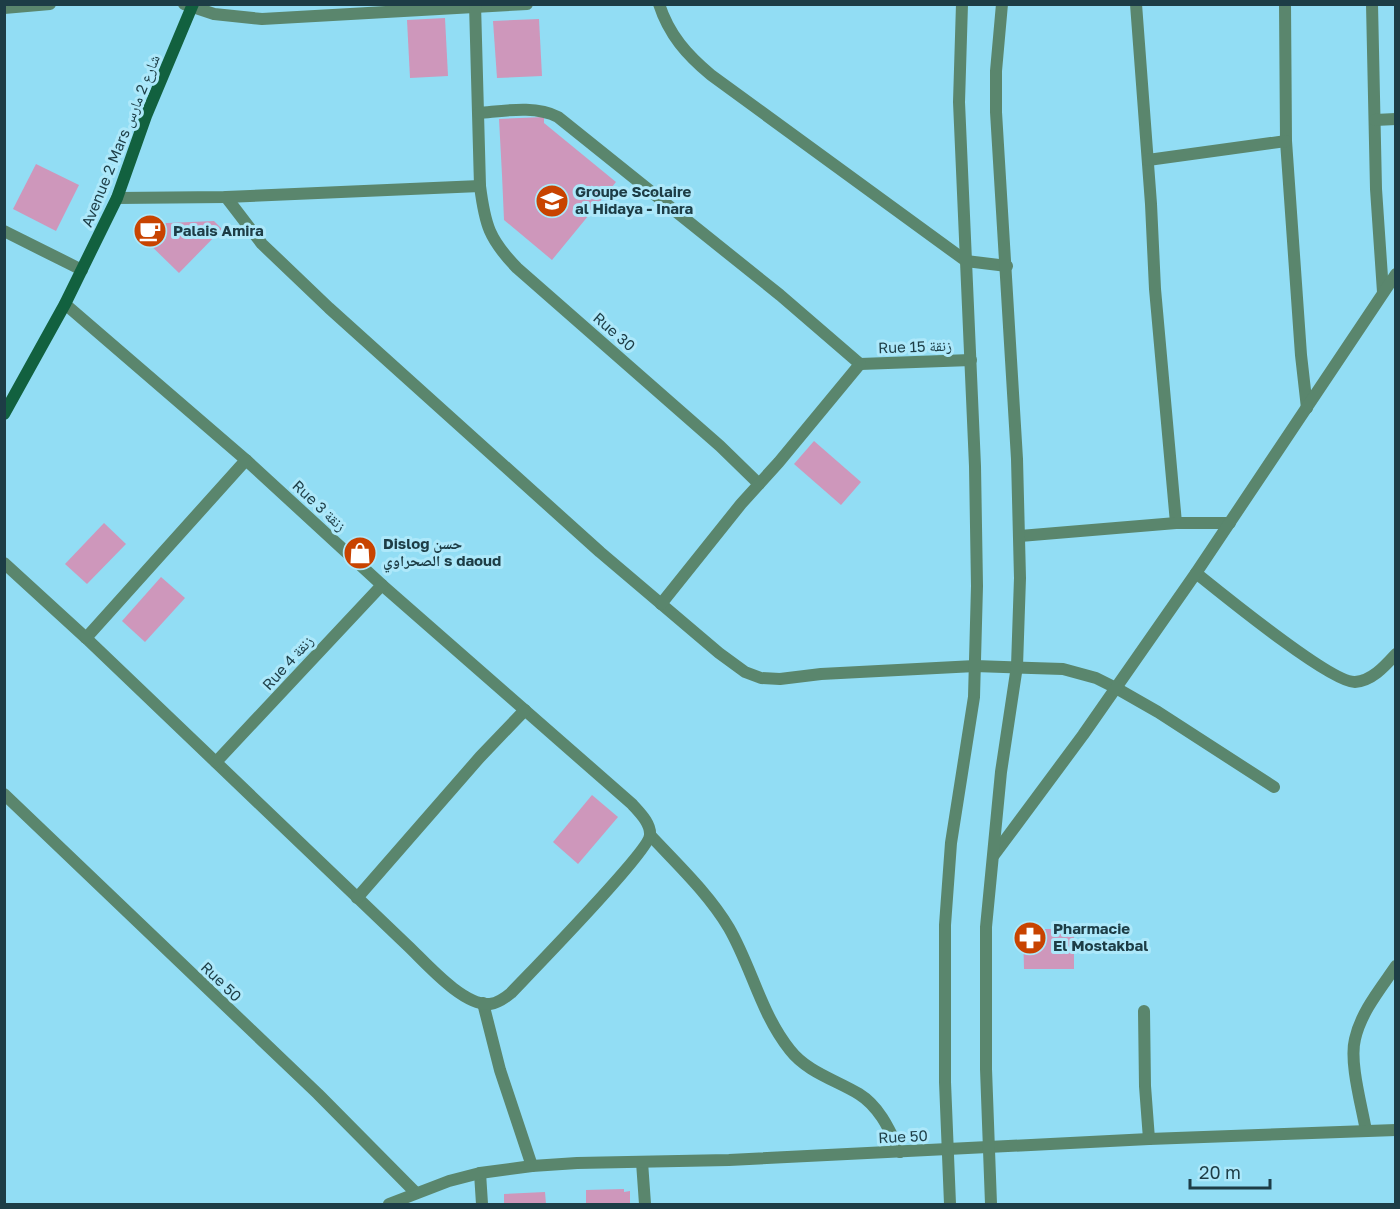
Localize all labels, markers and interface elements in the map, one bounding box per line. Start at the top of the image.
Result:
street label: Avenue 2 Mars شارع 2 مارس [77,52,165,230]
place label: Groupe Scolaire al Hidaya - Inara [575,182,694,217]
school or university icon: Groupe Scolaire al Hidaya - Inara [534,183,570,219]
cafe icon: Palais Amira [132,213,168,249]
place label: Palais Amira [173,221,264,239]
street label: Rue 30 [590,308,639,354]
street label: Rue 15 زنقة [878,336,952,357]
street label: Rue 3 زنقة [289,476,350,535]
place label: Dislog حسن الصحراوي s daoud [383,534,501,573]
shop icon: Dislog حسن الصحراوي s daoud [342,535,378,571]
street label: Rue 4 زنقة [258,631,317,694]
place label: Pharmacie El Mostakbal [1053,919,1148,954]
pharmacy icon: Pharmacie El Mostakbal [1012,920,1048,956]
street label: Rue 50 [198,958,246,1005]
street label: Rue 50 [878,1126,928,1146]
scale bar [1190,1152,1270,1190]
text: 20 m [1199,1161,1241,1183]

